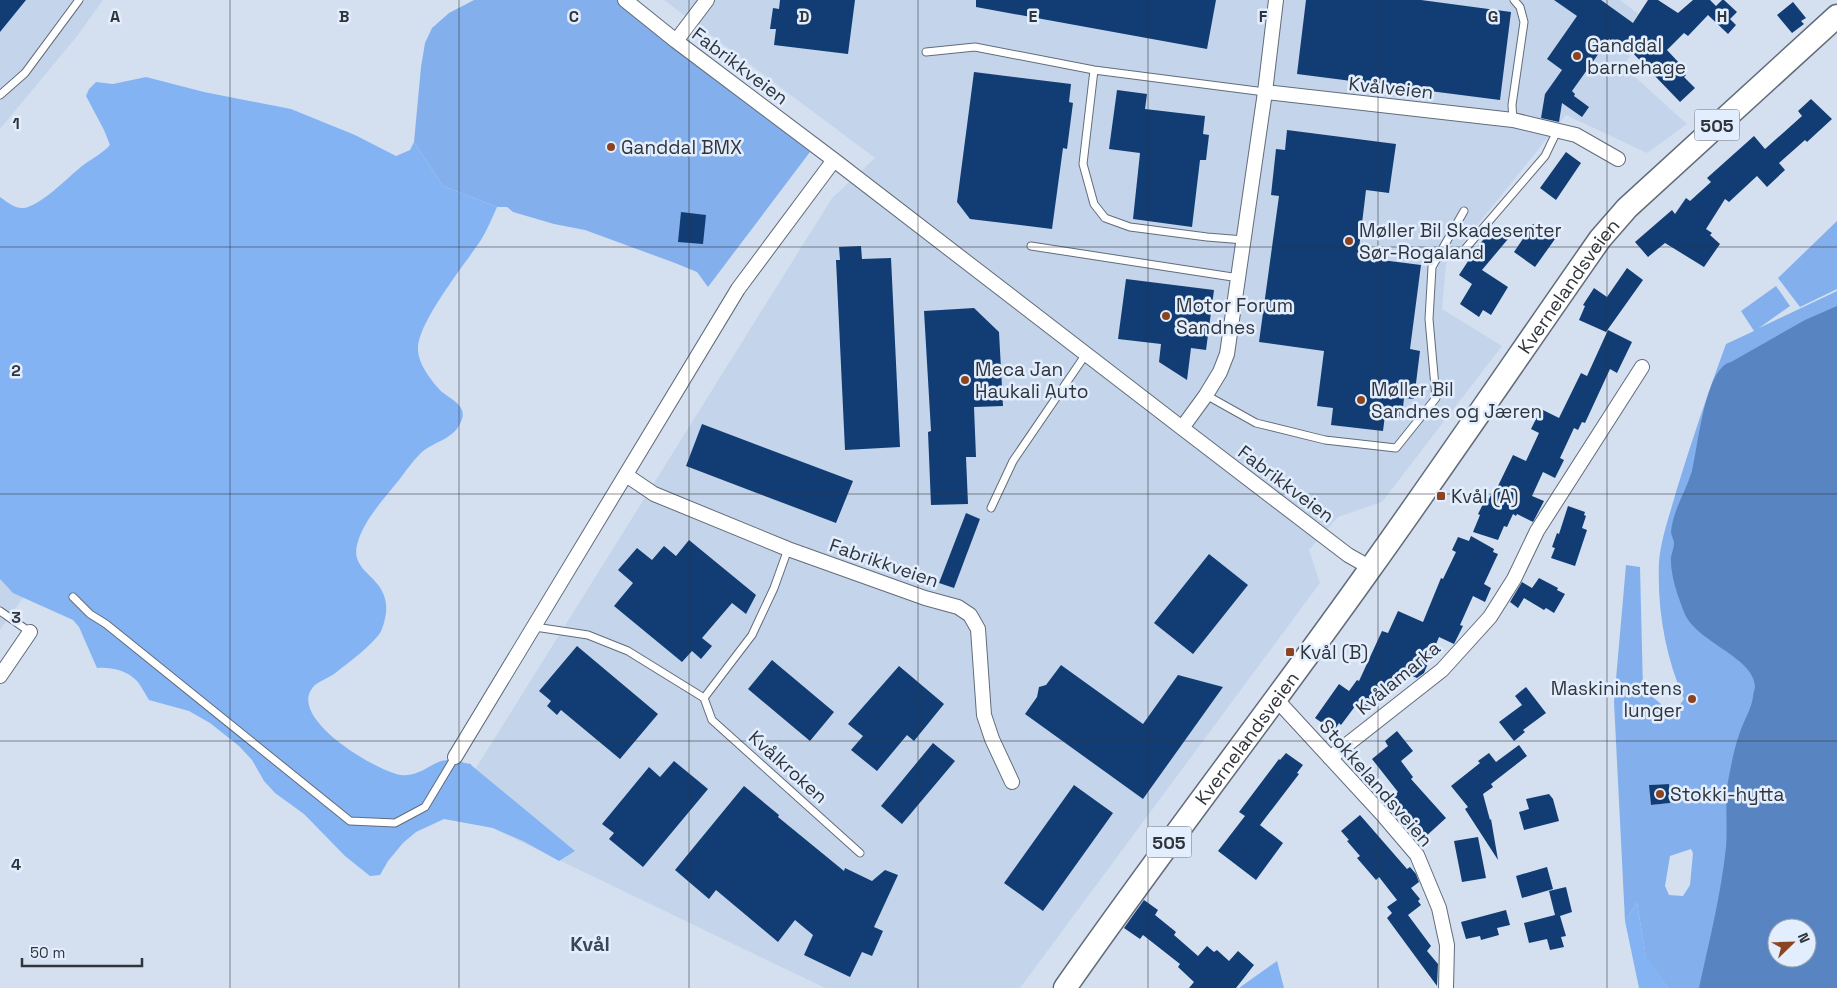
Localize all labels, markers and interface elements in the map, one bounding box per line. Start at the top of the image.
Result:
text: A [110,6,120,27]
text: B [339,6,349,27]
text: C [569,6,579,27]
text: D [799,6,809,27]
text: E [1029,6,1038,27]
text: F [1259,6,1268,27]
text: G [1488,6,1498,27]
text: H [1717,6,1727,27]
street label: Fabrikkveien [687,22,793,110]
place label: Ganddal barnehage [1587,33,1686,80]
marker: Ganddal barnehage [1571,50,1583,62]
street label: Kvålveien [1347,71,1435,105]
road number: 505 [1694,110,1740,140]
text: 1 [12,113,20,134]
place label: Ganddal BMX [621,135,742,160]
marker: Ganddal BMX [605,141,617,153]
street label: Kvernelandsveien [1512,213,1625,358]
place label: Møller Bil Skadesenter Sør-Rogaland [1359,218,1562,265]
marker: Møller Bil Skadesenter Sør-Rogaland [1343,235,1355,247]
place label: Motor Forum Sandnes [1176,293,1293,340]
marker: Motor Forum Sandnes [1160,310,1172,322]
place label: Meca Jan Haukali Auto [975,357,1088,404]
text: 2 [11,360,21,381]
marker: Meca Jan Haukali Auto [959,374,971,386]
place label: Møller Bil Sandnes og Jæren [1371,377,1542,424]
marker: Møller Bil Sandnes og Jæren [1355,394,1367,406]
street label: Fabrikkveien [1233,440,1339,528]
place label: Kvål (A) [1451,484,1518,509]
marker: Kvål (A) [1435,490,1447,502]
street label: Fabrikkveien [826,533,942,593]
text: 3 [11,607,21,628]
street label: Kvålamarka [1351,635,1445,721]
place label: Kvål (B) [1300,640,1368,665]
marker: Kvål (B) [1284,646,1296,658]
street label: Kvernelandsveien [1189,666,1304,810]
place label: Maskininstens lunger [1551,676,1682,723]
marker: Maskininstens lunger [1686,693,1698,705]
street label: Stokkelandsveien [1314,714,1438,852]
street label: Kvålkroken [743,725,833,809]
place label: Stokki-hytta [1670,782,1785,807]
marker: Stokki-hytta [1654,788,1666,800]
road number: 505 [1146,826,1192,858]
text: 4 [11,854,21,875]
north arrow [1767,918,1817,968]
text: N [1794,930,1814,946]
district label: Kvål [570,931,610,957]
scale bar [22,936,142,968]
text: 50 m [30,943,65,962]

